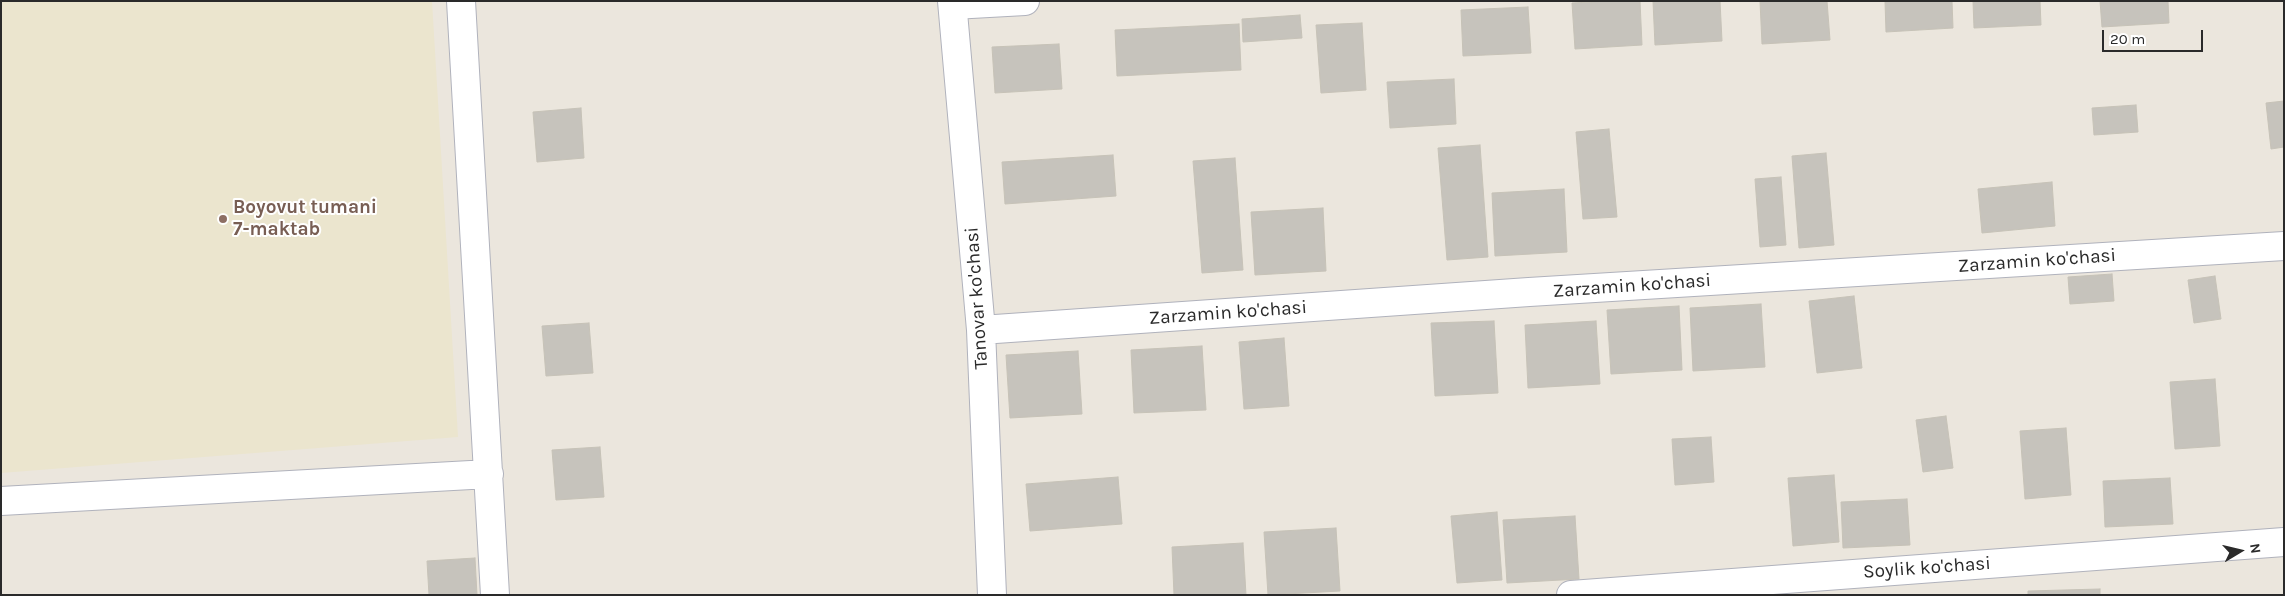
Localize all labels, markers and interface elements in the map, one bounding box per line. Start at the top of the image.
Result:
scale bar [2105,20,2206,52]
text: 20 m [2110,30,2145,48]
place label: Boyovut tumani 7-maktab [233,197,377,241]
marker: Boyovut tumani 7-maktab [217,213,229,225]
street label: Tanovar ko'chasi [961,226,993,370]
street label: Zarzamin ko'chasi [1957,244,2117,278]
street label: Zarzamin ko'chasi [1552,269,1712,303]
street label: Zarzamin ko'chasi [1148,296,1308,330]
north arrow [2215,526,2265,576]
text: N [2246,542,2264,555]
street label: Soylik ko'chasi [1862,552,1992,584]

